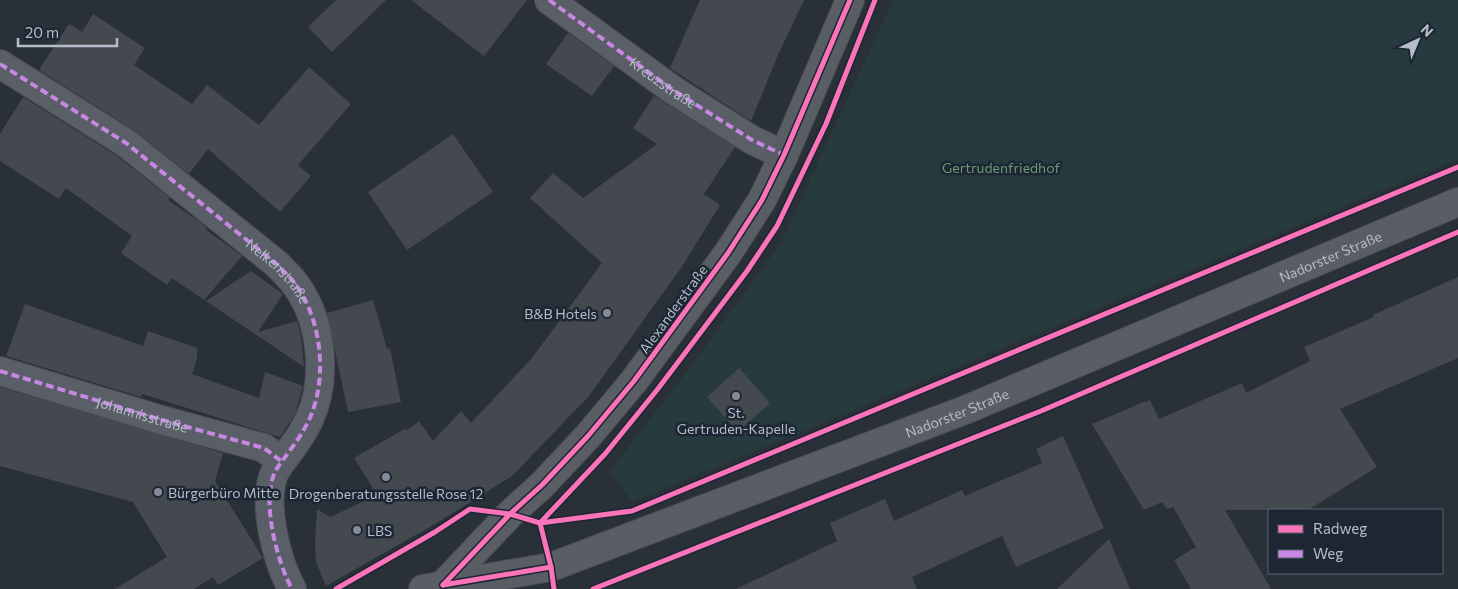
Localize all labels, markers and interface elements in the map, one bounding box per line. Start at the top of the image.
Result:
scale bar [18,15,116,47]
north arrow [1393,15,1443,65]
text: N [1418,21,1437,40]
text: 20 m [25,23,59,41]
street label: Kreuzstraße [627,53,700,111]
park label: Gertrudenfriedhof [942,159,1060,176]
street label: Nadorster Straße [1276,227,1384,285]
street label: Nelkenstraße [243,235,314,306]
street label: Alexanderstraße [635,262,711,356]
place label: B&B Hotels [524,305,597,322]
marker: B&B Hotels [601,307,613,319]
street label: Nadorster Straße [903,384,1011,440]
marker: St. Gertruden-Kapelle [730,390,742,402]
street label: Johannisstraße [95,392,190,435]
place label: St. Gertruden-Kapelle [677,404,795,437]
marker: Drogenberatungsstelle Rose 12 [380,471,392,483]
place label: Bürgerbüro Mitte [168,484,279,501]
place label: Drogenberatungsstelle Rose 12 [289,485,484,502]
marker: Bürgerbüro Mitte [152,486,164,498]
legend [1268,509,1443,574]
text: Radweg [1313,519,1367,537]
place label: LBS [367,522,392,539]
marker: LBS [351,524,363,536]
text: Weg [1313,544,1343,562]

